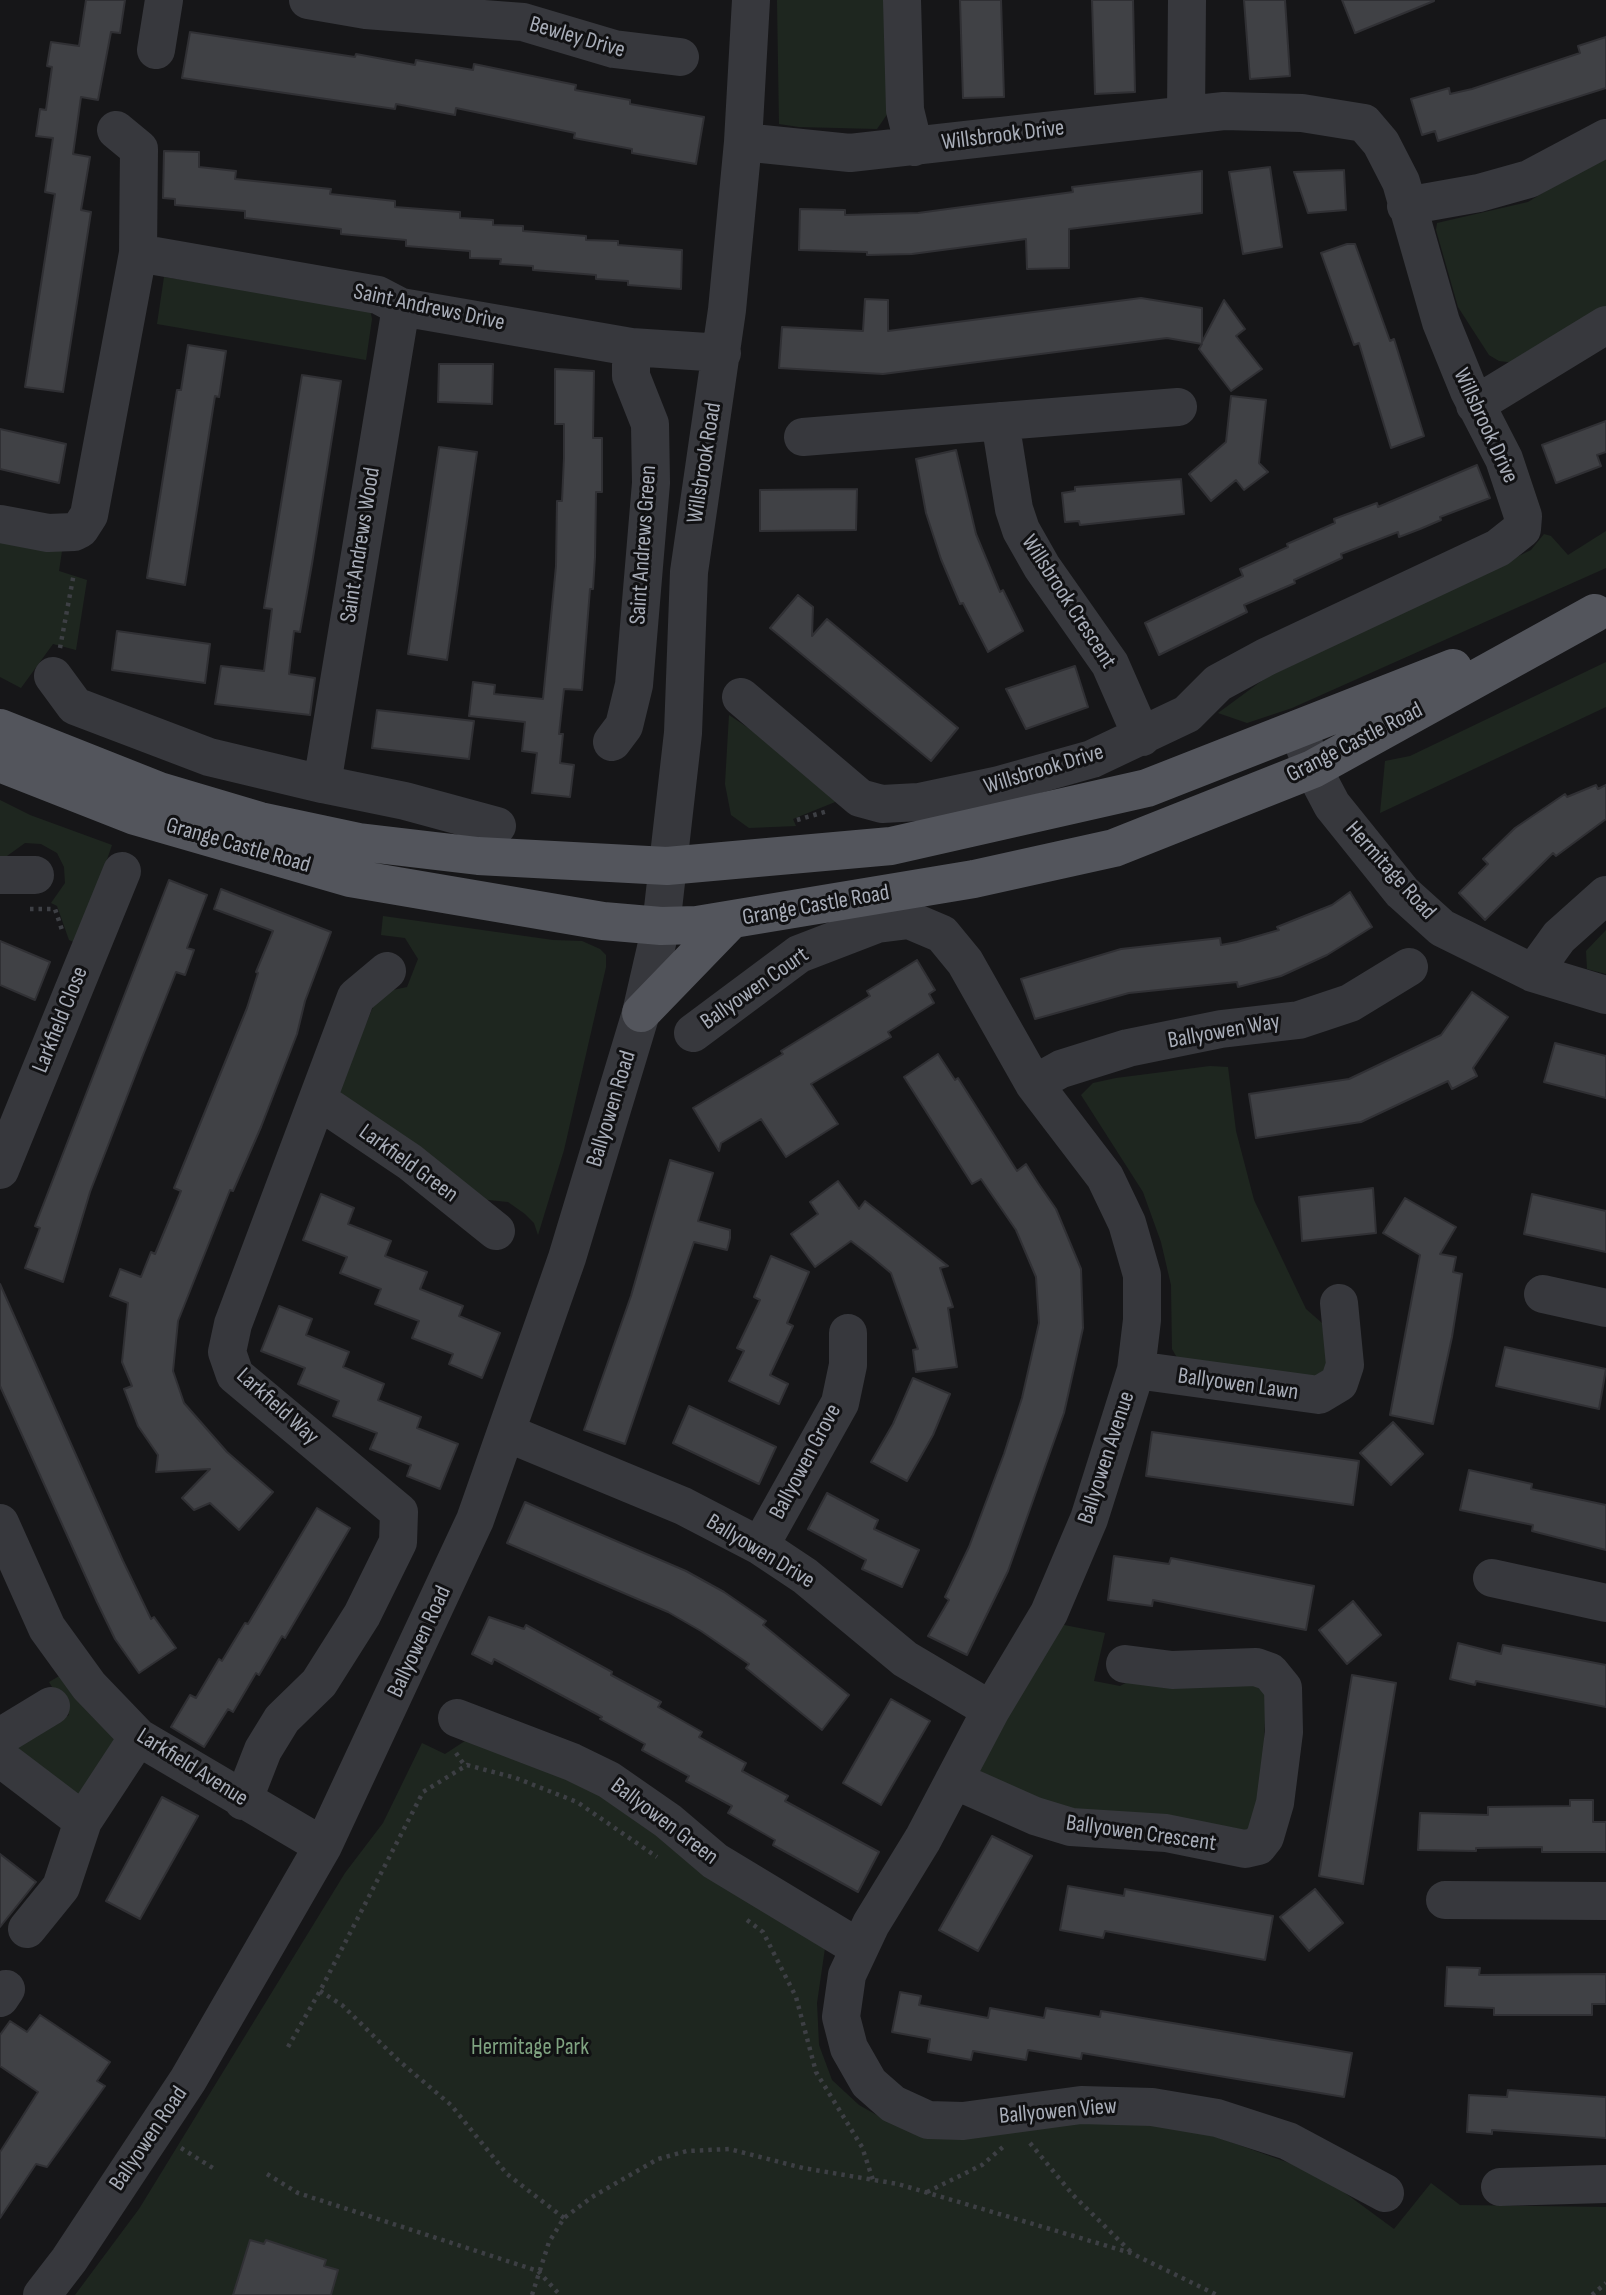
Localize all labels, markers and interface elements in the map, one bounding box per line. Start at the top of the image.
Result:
street label: Bewley Drive [526,11,628,65]
street label: Willsbrook Drive [940,115,1066,157]
street label: Saint Andrews Drive [351,279,507,337]
street label: Willsbrook Drive [1446,364,1524,488]
street label: Willsbrook Road [682,401,728,525]
street label: Saint Andrews Green [625,464,663,626]
street label: Saint Andrews Wood [335,465,387,625]
street label: Willsbrook Crescent [1015,530,1121,674]
street label: Grange Castle Road [1282,697,1428,789]
street label: Willsbrook Drive [981,739,1107,801]
street label: Grange Castle Road [163,812,313,880]
street label: Hermitage Road [1339,816,1441,926]
street label: Grange Castle Road [740,879,892,933]
street label: Ballyowen Court [696,942,814,1036]
street label: Larkfield Close [27,963,95,1077]
street label: Ballyowen Way [1166,1009,1282,1055]
street label: Ballyowen Road [581,1048,643,1170]
street label: Larkfield Green [353,1119,463,1209]
street label: Larkfield Way [230,1363,324,1451]
street label: Ballyowen Lawn [1176,1363,1300,1407]
street label: Ballyowen Avenue [1073,1388,1141,1528]
street label: Ballyowen Grove [764,1400,848,1524]
street label: Ballyowen Drive [701,1509,819,1595]
street label: Ballyowen Road [382,1582,458,1702]
street label: Larkfield Avenue [131,1723,253,1813]
street label: Ballyowen Green [605,1773,723,1871]
street label: Ballyowen Crescent [1064,1810,1218,1858]
park label: Hermitage Park [471,2034,589,2062]
street label: Ballyowen Road [104,2082,194,2196]
street label: Ballyowen View [998,2093,1118,2131]

